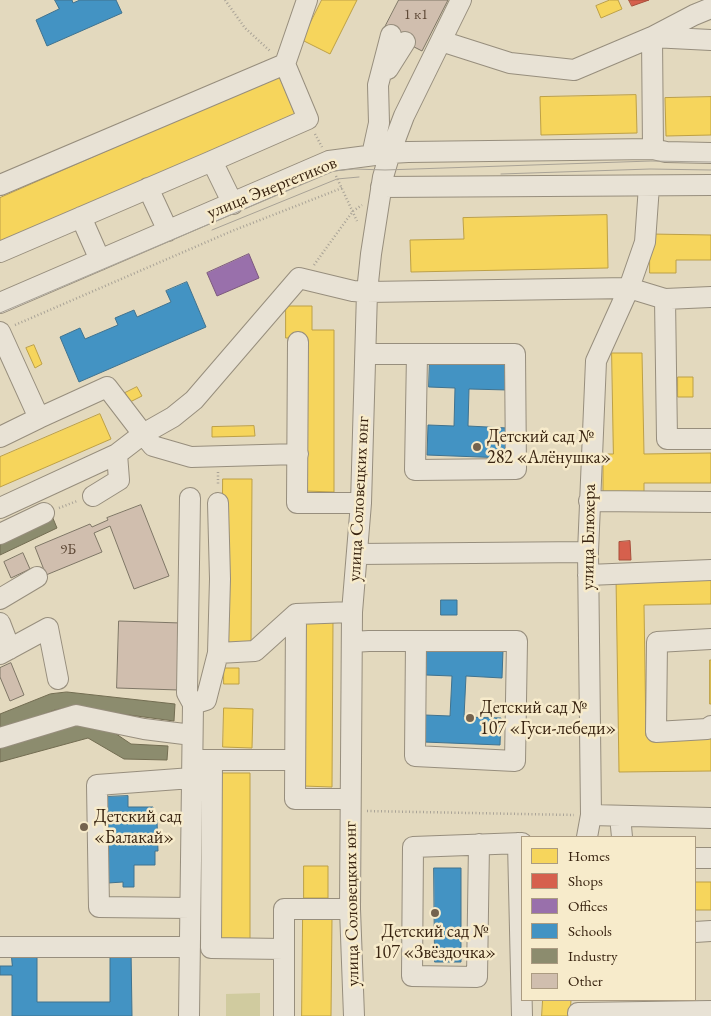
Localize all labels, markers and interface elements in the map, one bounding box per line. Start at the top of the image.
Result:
house number: 1 к1 [404,6,428,24]
street label: улица Энергетиков [204,152,340,224]
street label: улица Соловецких юнг [344,416,374,582]
place label: Детский сад № 282 «Алёнушка» [487,426,611,468]
marker: Детский сад № 282 «Алёнушка» [471,441,483,453]
street label: улица Блюхера [577,484,601,590]
house number: 9Б [60,541,76,559]
place label: Детский сад № 107 «Гуси-лебеди» [480,697,616,740]
marker: Детский сад № 107 «Гуси-лебеди» [464,712,476,724]
place label: Детский сад «Балакай» [94,806,182,849]
marker: Детский сад «Балакай» [78,821,90,833]
street label: улица Соловецких юнг [340,821,364,987]
legend [521,836,696,1001]
text: Homes [568,846,610,865]
text: Shops [568,871,603,890]
text: Offices [568,896,608,915]
marker: Детский сад № 107 «Звёздочка» [429,907,441,919]
place label: Детский сад № 107 «Звёздочка» [374,921,496,964]
text: Schools [568,921,612,940]
text: Industry [568,946,618,965]
text: Other [568,971,603,990]

